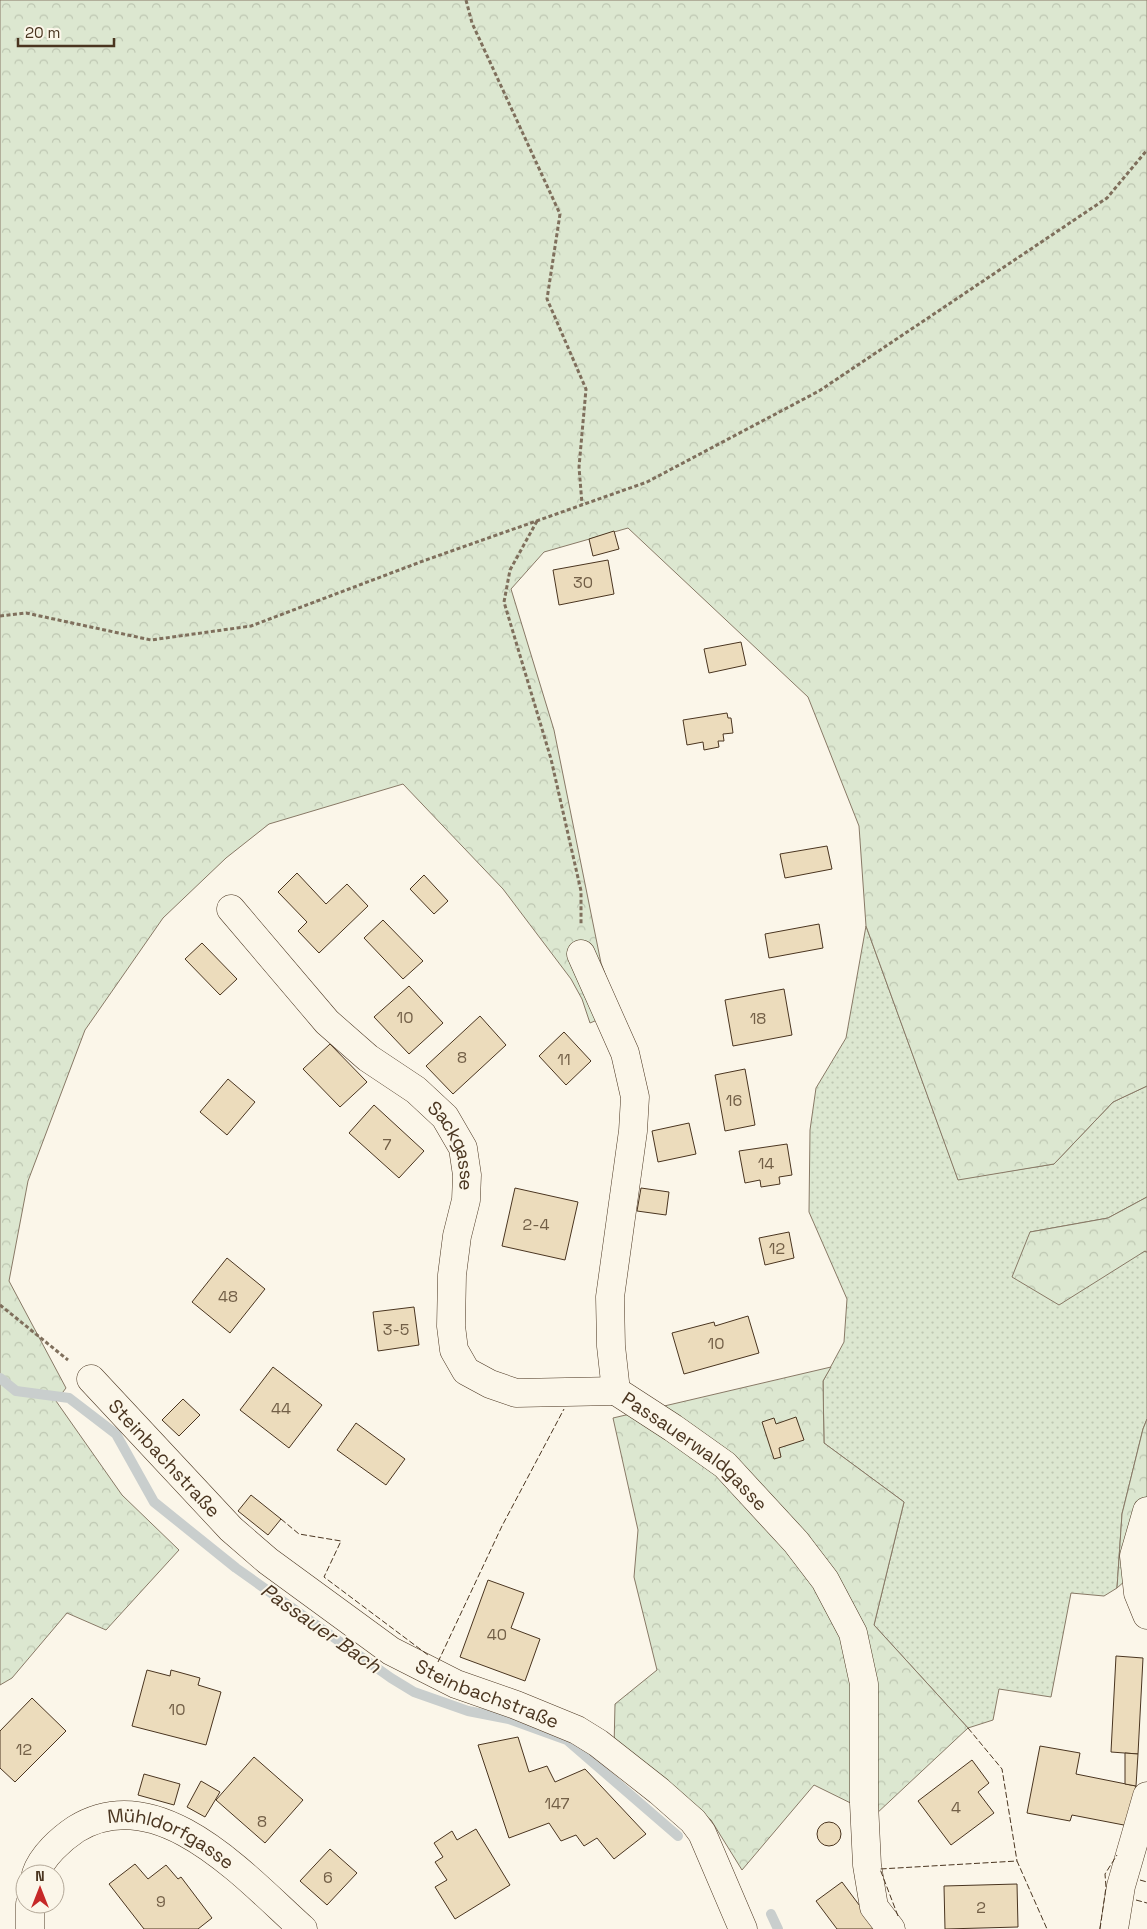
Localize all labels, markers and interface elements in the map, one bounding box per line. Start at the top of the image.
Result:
scale bar [18,15,114,47]
text: 20 m [25,23,60,42]
house number: 30 [573,572,593,593]
house number: 10 [397,1007,413,1028]
house number: 18 [750,1008,766,1029]
house number: 8 [457,1047,467,1068]
house number: 11 [557,1049,571,1070]
house number: 16 [726,1090,742,1111]
street label: Sackgasse [423,1095,480,1191]
house number: 7 [382,1134,392,1155]
house number: 14 [758,1153,774,1174]
house number: 2-4 [523,1214,549,1235]
house number: 12 [769,1238,785,1259]
house number: 48 [218,1286,238,1307]
house number: 3-5 [383,1319,409,1340]
house number: 10 [708,1333,724,1354]
street label: Passauerwaldgasse [617,1386,773,1516]
street label: Steinbachstraße [103,1393,226,1522]
house number: 44 [271,1398,291,1419]
water label: Passauer Bach [256,1577,387,1679]
house number: 40 [487,1624,507,1645]
street label: Steinbachstraße [411,1653,563,1734]
house number: 10 [169,1699,185,1720]
house number: 12 [16,1739,32,1760]
house number: 147 [544,1793,570,1814]
house number: 4 [951,1797,961,1818]
street label: Mühldorfgasse [106,1802,240,1875]
house number: 8 [257,1811,267,1832]
north arrow [15,1864,65,1914]
text: N [35,1867,45,1885]
house number: 6 [323,1867,333,1888]
house number: 9 [156,1891,166,1912]
house number: 2 [976,1897,986,1918]

